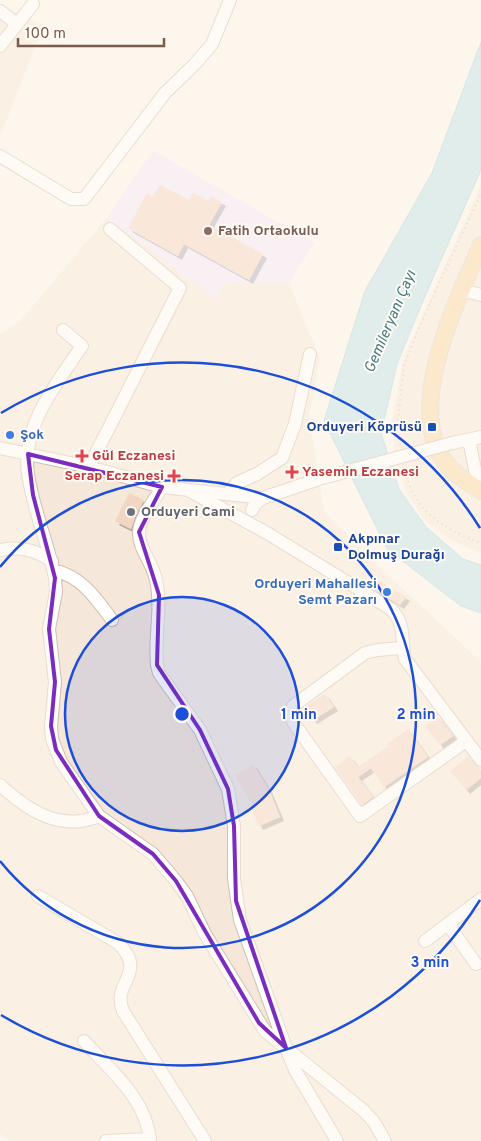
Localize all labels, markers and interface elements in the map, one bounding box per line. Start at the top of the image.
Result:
scale bar [18,15,164,47]
text: 100 m [25,25,66,44]
place label: Fatih Ortaokulu [218,223,319,240]
marker: Fatih Ortaokulu [202,225,214,237]
water label: Gemileryanı Çayı [361,268,421,376]
place label: Orduyeri Köprüsü [306,419,422,436]
marker: Orduyeri Köprüsü [426,421,438,433]
place label: Şok [20,427,44,444]
marker: Şok [4,429,16,441]
place label: Gül Eczanesi [92,448,176,465]
marker: Gül Eczanesi [76,450,88,462]
place label: Yasemin Eczanesi [302,464,419,481]
marker: Yasemin Eczanesi [286,466,298,478]
place label: Serap Eczanesi [65,468,164,485]
marker: Serap Eczanesi [168,470,180,482]
place label: Orduyeri Cami [141,504,235,521]
marker: Orduyeri Cami [125,506,137,518]
place label: Akpınar Dolmuş Durağı [348,531,445,564]
marker: Akpınar Dolmuş Durağı [332,541,344,553]
place label: Orduyeri Mahallesi Semt Pazarı [254,576,377,609]
marker: Orduyeri Mahallesi Semt Pazarı [381,586,393,598]
centre of rings [173,705,191,723]
text: 1 min [281,706,317,725]
text: 2 min [396,706,436,725]
text: 3 min [410,954,450,973]

